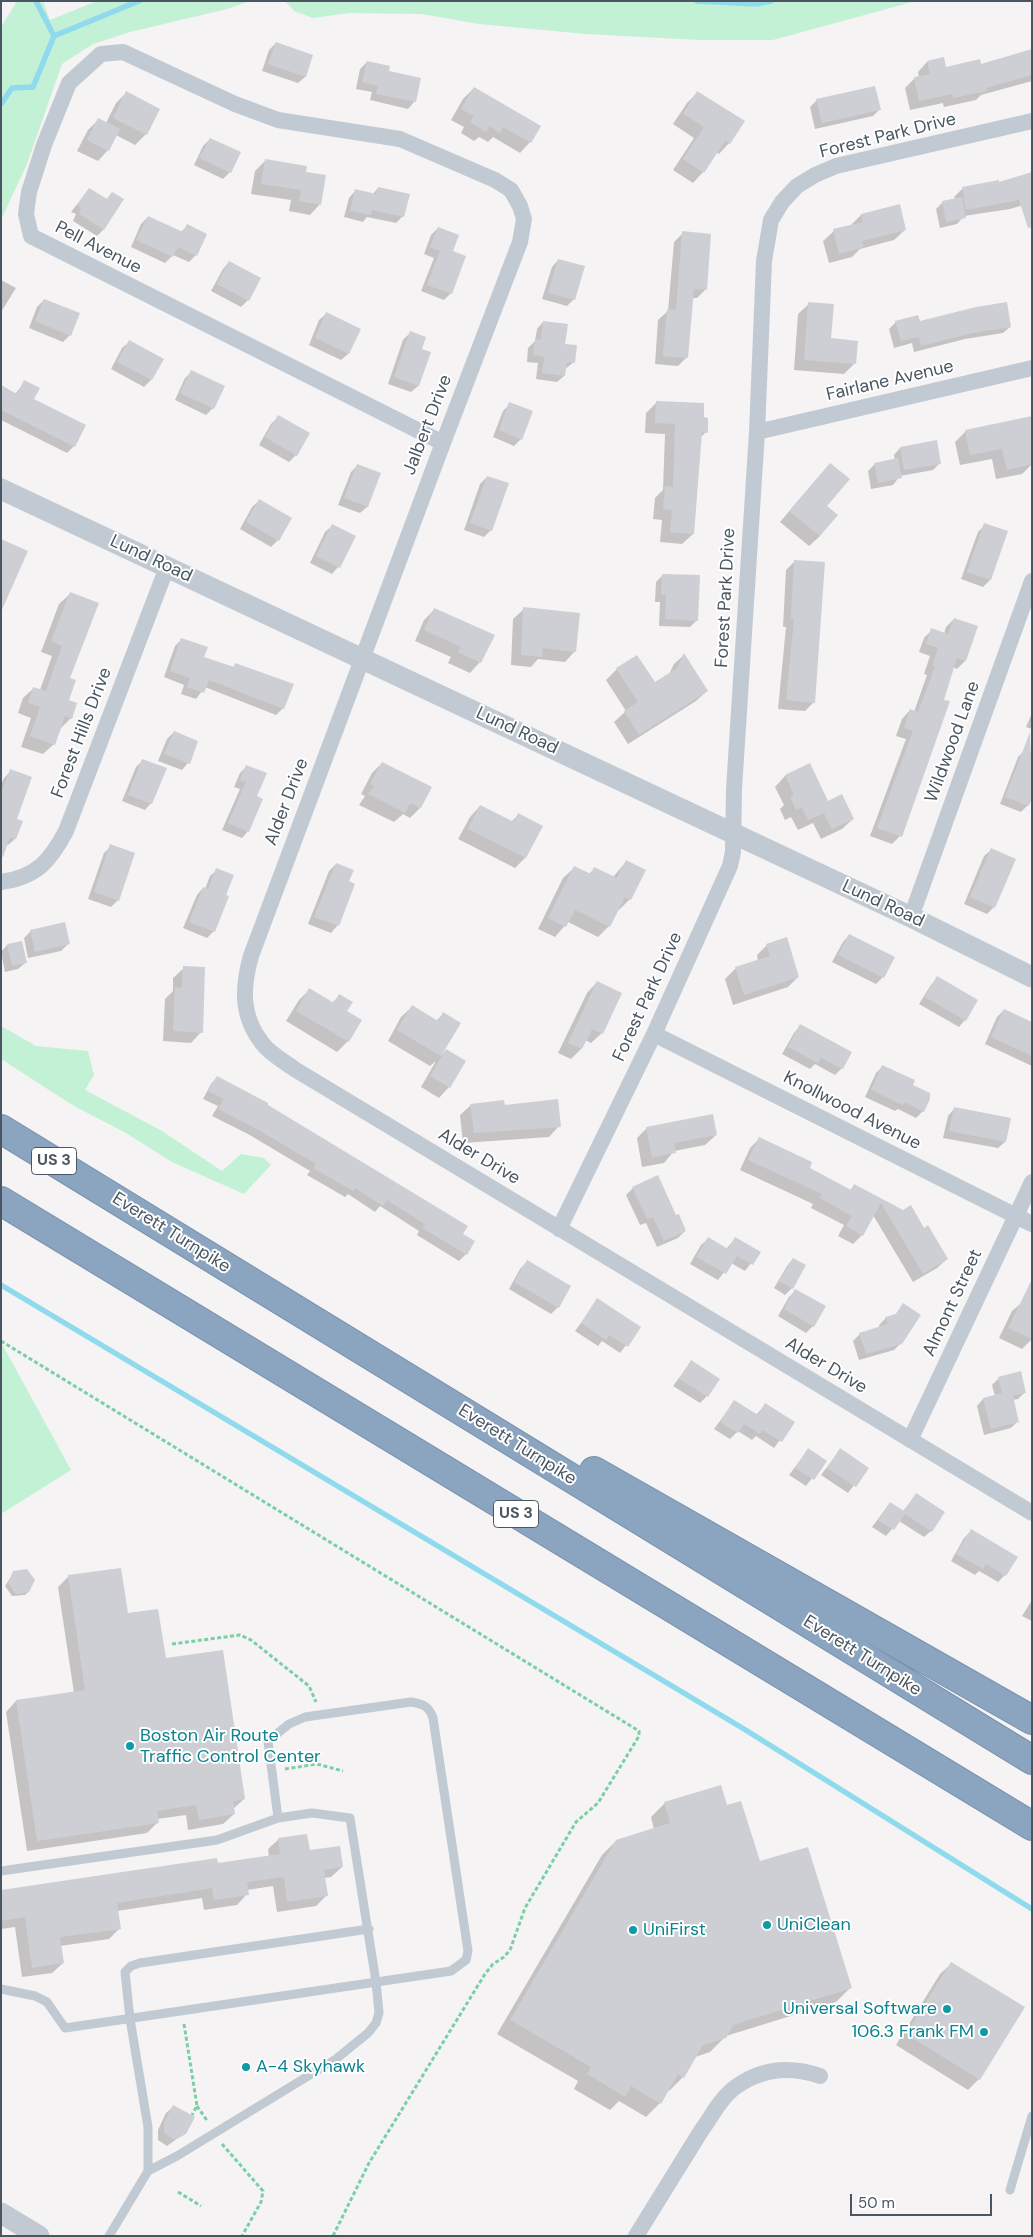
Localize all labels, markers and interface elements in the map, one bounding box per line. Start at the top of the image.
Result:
street label: Forest Park Drive [818,109,958,163]
street label: Pell Avenue [51,217,145,279]
street label: Fairlane Avenue [824,356,956,406]
street label: Jalbert Drive [399,372,457,478]
street label: Forest Park Drive [712,528,740,668]
street label: Lund Road [107,531,195,587]
street label: Forest Hills Drive [47,665,117,801]
street label: Wildwood Lane [921,678,985,806]
street label: Lund Road [473,703,561,759]
street label: Alder Drive [261,755,313,849]
street label: Lund Road [839,876,927,932]
street label: Forest Park Drive [609,929,687,1065]
street label: Knollwood Avenue [780,1067,924,1155]
street label: Alder Drive [434,1124,524,1190]
road number: US 3 [32,1148,76,1174]
street label: Everett Turnpike [108,1188,234,1278]
street label: Almont Street [919,1246,987,1360]
street label: Alder Drive [781,1333,871,1399]
street label: Everett Turnpike [454,1400,580,1490]
road number: US 3 [494,1500,538,1528]
street label: Everett Turnpike [799,1611,925,1701]
place label: Boston Air Route Traffic Control Center [140,1725,321,1768]
marker: Boston Air Route Traffic Control Center [124,1740,136,1752]
place label: UniClean [777,1914,851,1936]
place label: UniFirst [643,1919,706,1941]
marker: UniClean [761,1919,773,1931]
marker: UniFirst [627,1924,639,1936]
place label: Universal Software [783,1998,937,2020]
marker: Universal Software [941,2003,953,2015]
place label: 106.3 Frank FM [851,2021,974,2043]
marker: 106.3 Frank FM [978,2026,990,2038]
place label: A-4 Skyhawk [256,2056,365,2078]
marker: A-4 Skyhawk [240,2061,252,2073]
scale bar [853,2184,996,2216]
text: 50 m [858,2193,895,2213]

